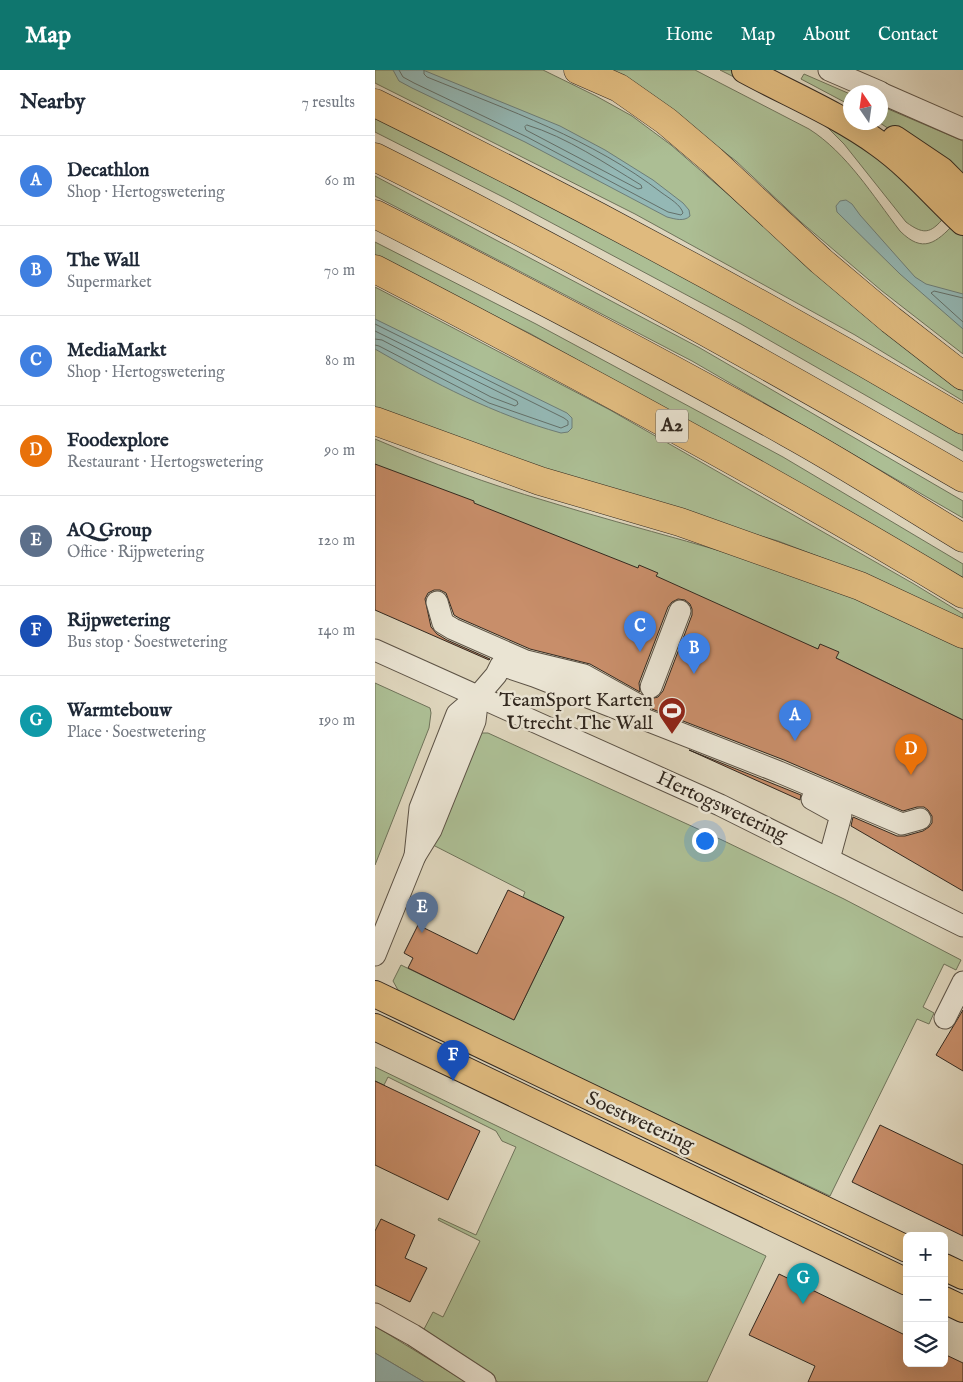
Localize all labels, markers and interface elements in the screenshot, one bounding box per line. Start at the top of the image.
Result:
text: Map [25,20,71,51]
text: Home [666,24,713,47]
text: Map [741,24,775,47]
text: About [803,24,850,47]
text: Contact [878,24,938,47]
north arrow [843,85,888,130]
text: Nearby [20,89,85,116]
text: 7 results [301,93,355,113]
text: Decathlon [67,159,149,183]
text: A [31,171,41,191]
text: 60 m [325,171,355,191]
text: Shop · Hertogswetering [67,183,225,203]
text: The Wall [67,249,139,273]
text: B [31,261,41,281]
text: 70 m [324,261,355,281]
text: Supermarket [67,273,152,293]
text: MediaMarkt [67,339,167,363]
text: C [30,351,42,371]
text: 80 m [325,351,355,371]
text: Shop · Hertogswetering [67,363,225,383]
road number: A2 [656,410,688,442]
text: Foodexplore [67,429,169,453]
text: D [30,441,42,461]
text: 90 m [324,441,355,461]
text: Restaurant · Hertogswetering [67,453,263,473]
text: AQ Group [67,519,152,543]
text: E [30,531,42,551]
text: 120 m [318,531,355,551]
text: Office · Rijpwetering [67,543,204,563]
text: Rijpwetering [67,609,170,633]
pin: C [624,611,656,652]
text: F [31,621,41,641]
text: 140 m [317,621,355,641]
text: Bus stop · Soestwetering [67,633,227,653]
pin: B [678,633,710,674]
place label: TeamSport Karten Utrecht The Wall [499,688,654,736]
sports icon: TeamSport Karten Utrecht The Wall [657,696,687,735]
text: Warmtebouw [67,699,172,723]
pin: A [779,700,811,741]
text: G [30,711,42,731]
text: 190 m [318,711,355,731]
text: Place · Soestwetering [67,723,206,743]
pin: D [895,734,927,775]
street label: Hertogswetering [653,766,792,849]
your location [692,828,718,854]
pin: E [406,892,438,933]
pin: F [437,1040,469,1081]
street label: Soestwetering [582,1086,699,1158]
map controls [903,1232,948,1367]
button: + [903,1232,948,1277]
pin: G [787,1263,819,1304]
button: − [903,1277,948,1322]
button: layers [903,1322,948,1367]

